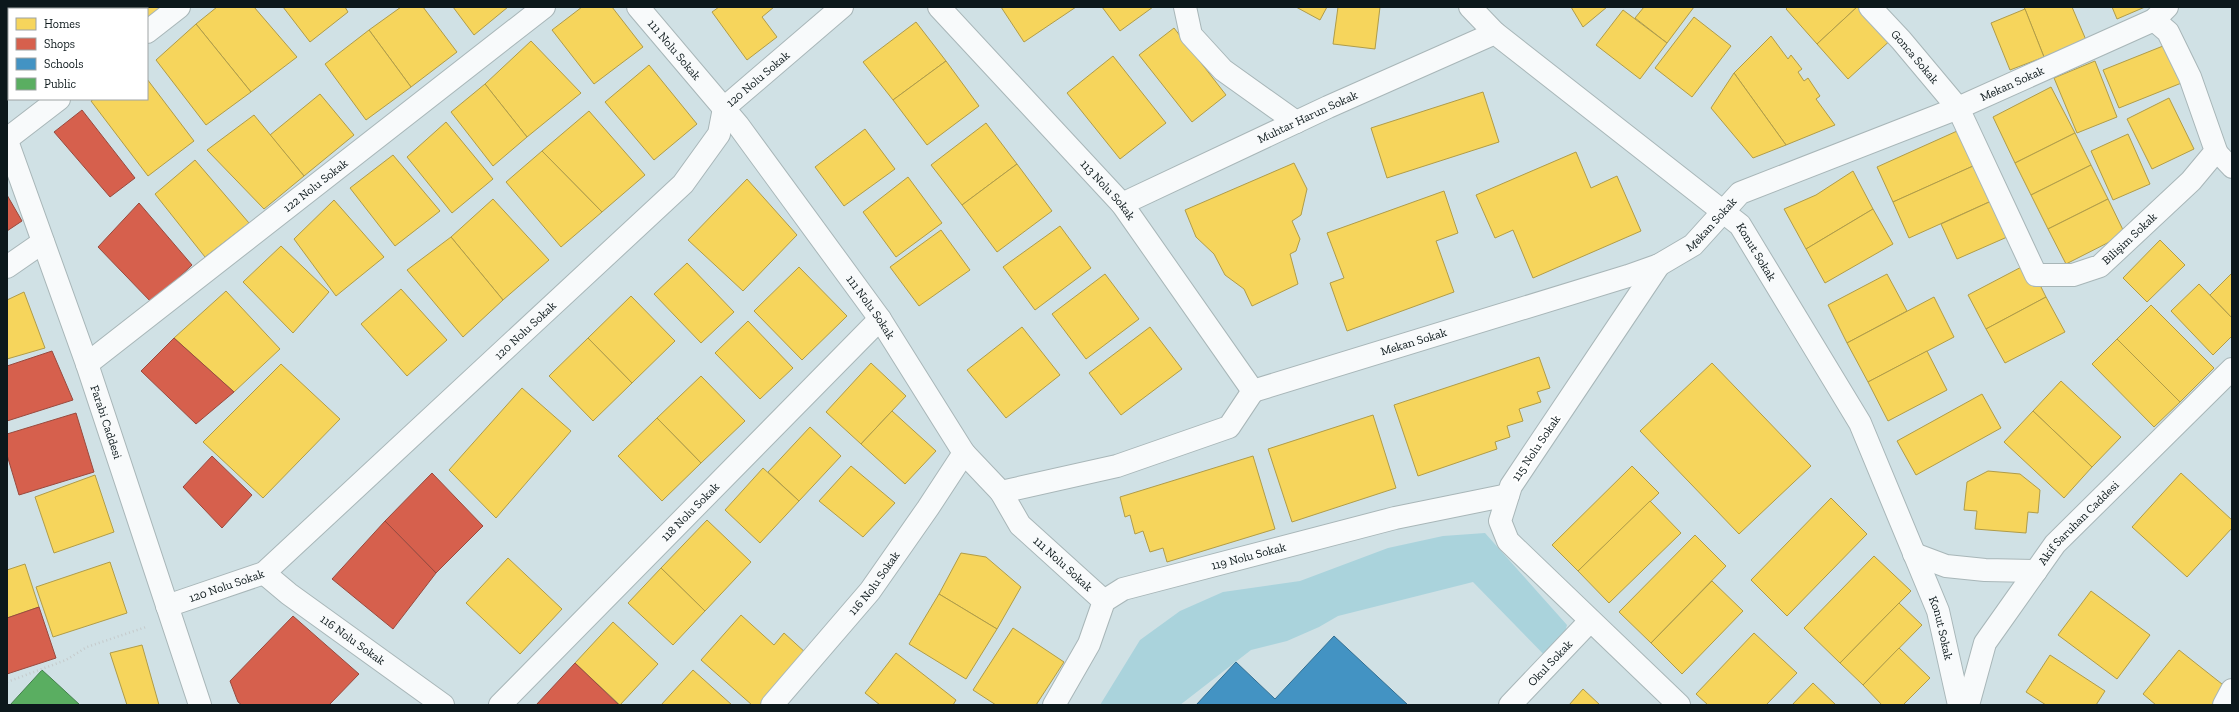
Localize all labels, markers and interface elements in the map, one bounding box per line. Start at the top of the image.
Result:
legend [8,8,148,100]
text: Homes [44,17,80,31]
street label: 111 Nolu Sokak [645,17,704,83]
street label: Gonca Sokak [1888,27,1942,87]
text: Shops [44,37,75,51]
street label: 120 Nolu Sokak [724,48,793,110]
text: Schools [44,57,83,71]
street label: Mekan Sokak [1978,63,2047,104]
text: Public [44,77,77,91]
street label: Muhtar Harun Sokak [1255,87,1360,146]
street label: 122 Nolu Sokak [280,155,351,215]
street label: 113 Nolu Sokak [1077,157,1139,224]
street label: Mekan Sokak [1684,194,1740,254]
street label: Bilişim Sokak [2099,209,2160,267]
street label: Konut Sokak [1733,220,1780,284]
street label: 111 Nolu Sokak [843,272,898,342]
street label: 120 Nolu Sokak [492,298,559,362]
street label: Mekan Sokak [1379,325,1449,358]
street label: Farabi Caddesi [87,383,125,461]
street label: 115 Nolu Sokak [1509,412,1564,484]
street label: Akif Saruhan Caddesi [2035,477,2122,568]
street label: 118 Nolu Sokak [658,479,723,544]
street label: 111 Nolu Sokak [1030,534,1096,595]
street label: 119 Nolu Sokak [1210,540,1288,573]
street label: 116 Nolu Sokak [845,548,903,618]
street label: 120 Nolu Sokak [187,566,267,605]
street label: Konut Sokak [1926,594,1956,662]
street label: 116 Nolu Sokak [317,612,388,668]
street label: Okul Sokak [1525,636,1576,689]

